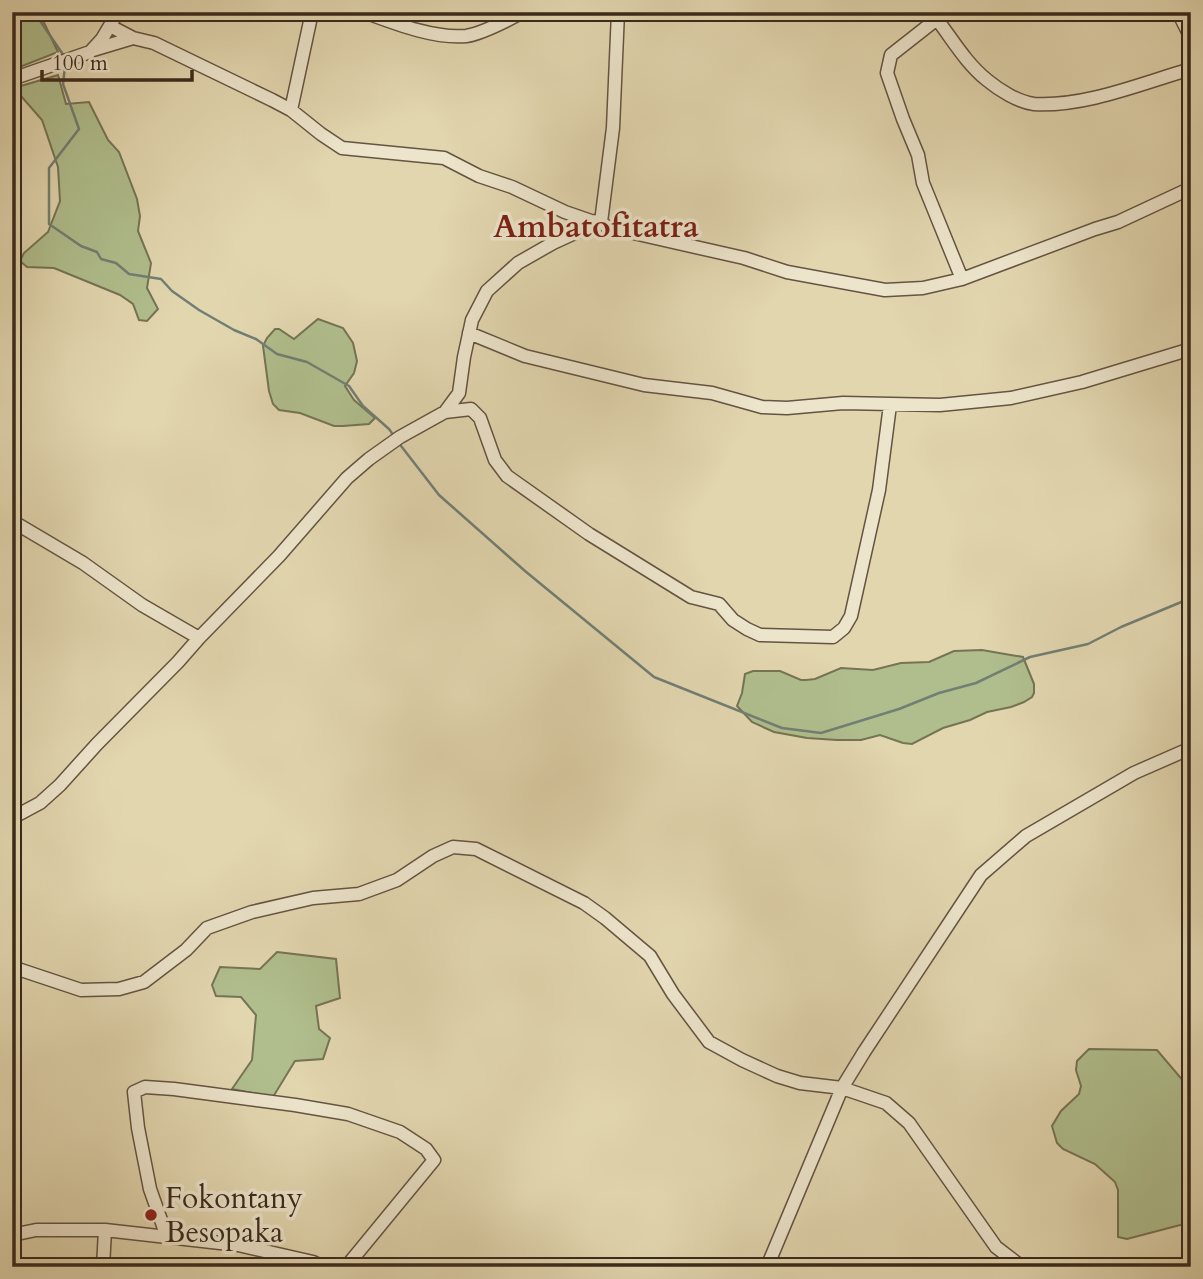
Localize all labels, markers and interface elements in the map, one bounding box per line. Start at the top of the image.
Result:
scale bar [42,38,192,82]
text: 100 m [52,49,108,78]
district label: Ambatofitatra [493,205,699,249]
place label: Fokontany Besopaka [165,1178,303,1253]
marker: Fokontany Besopaka [143,1207,159,1223]

